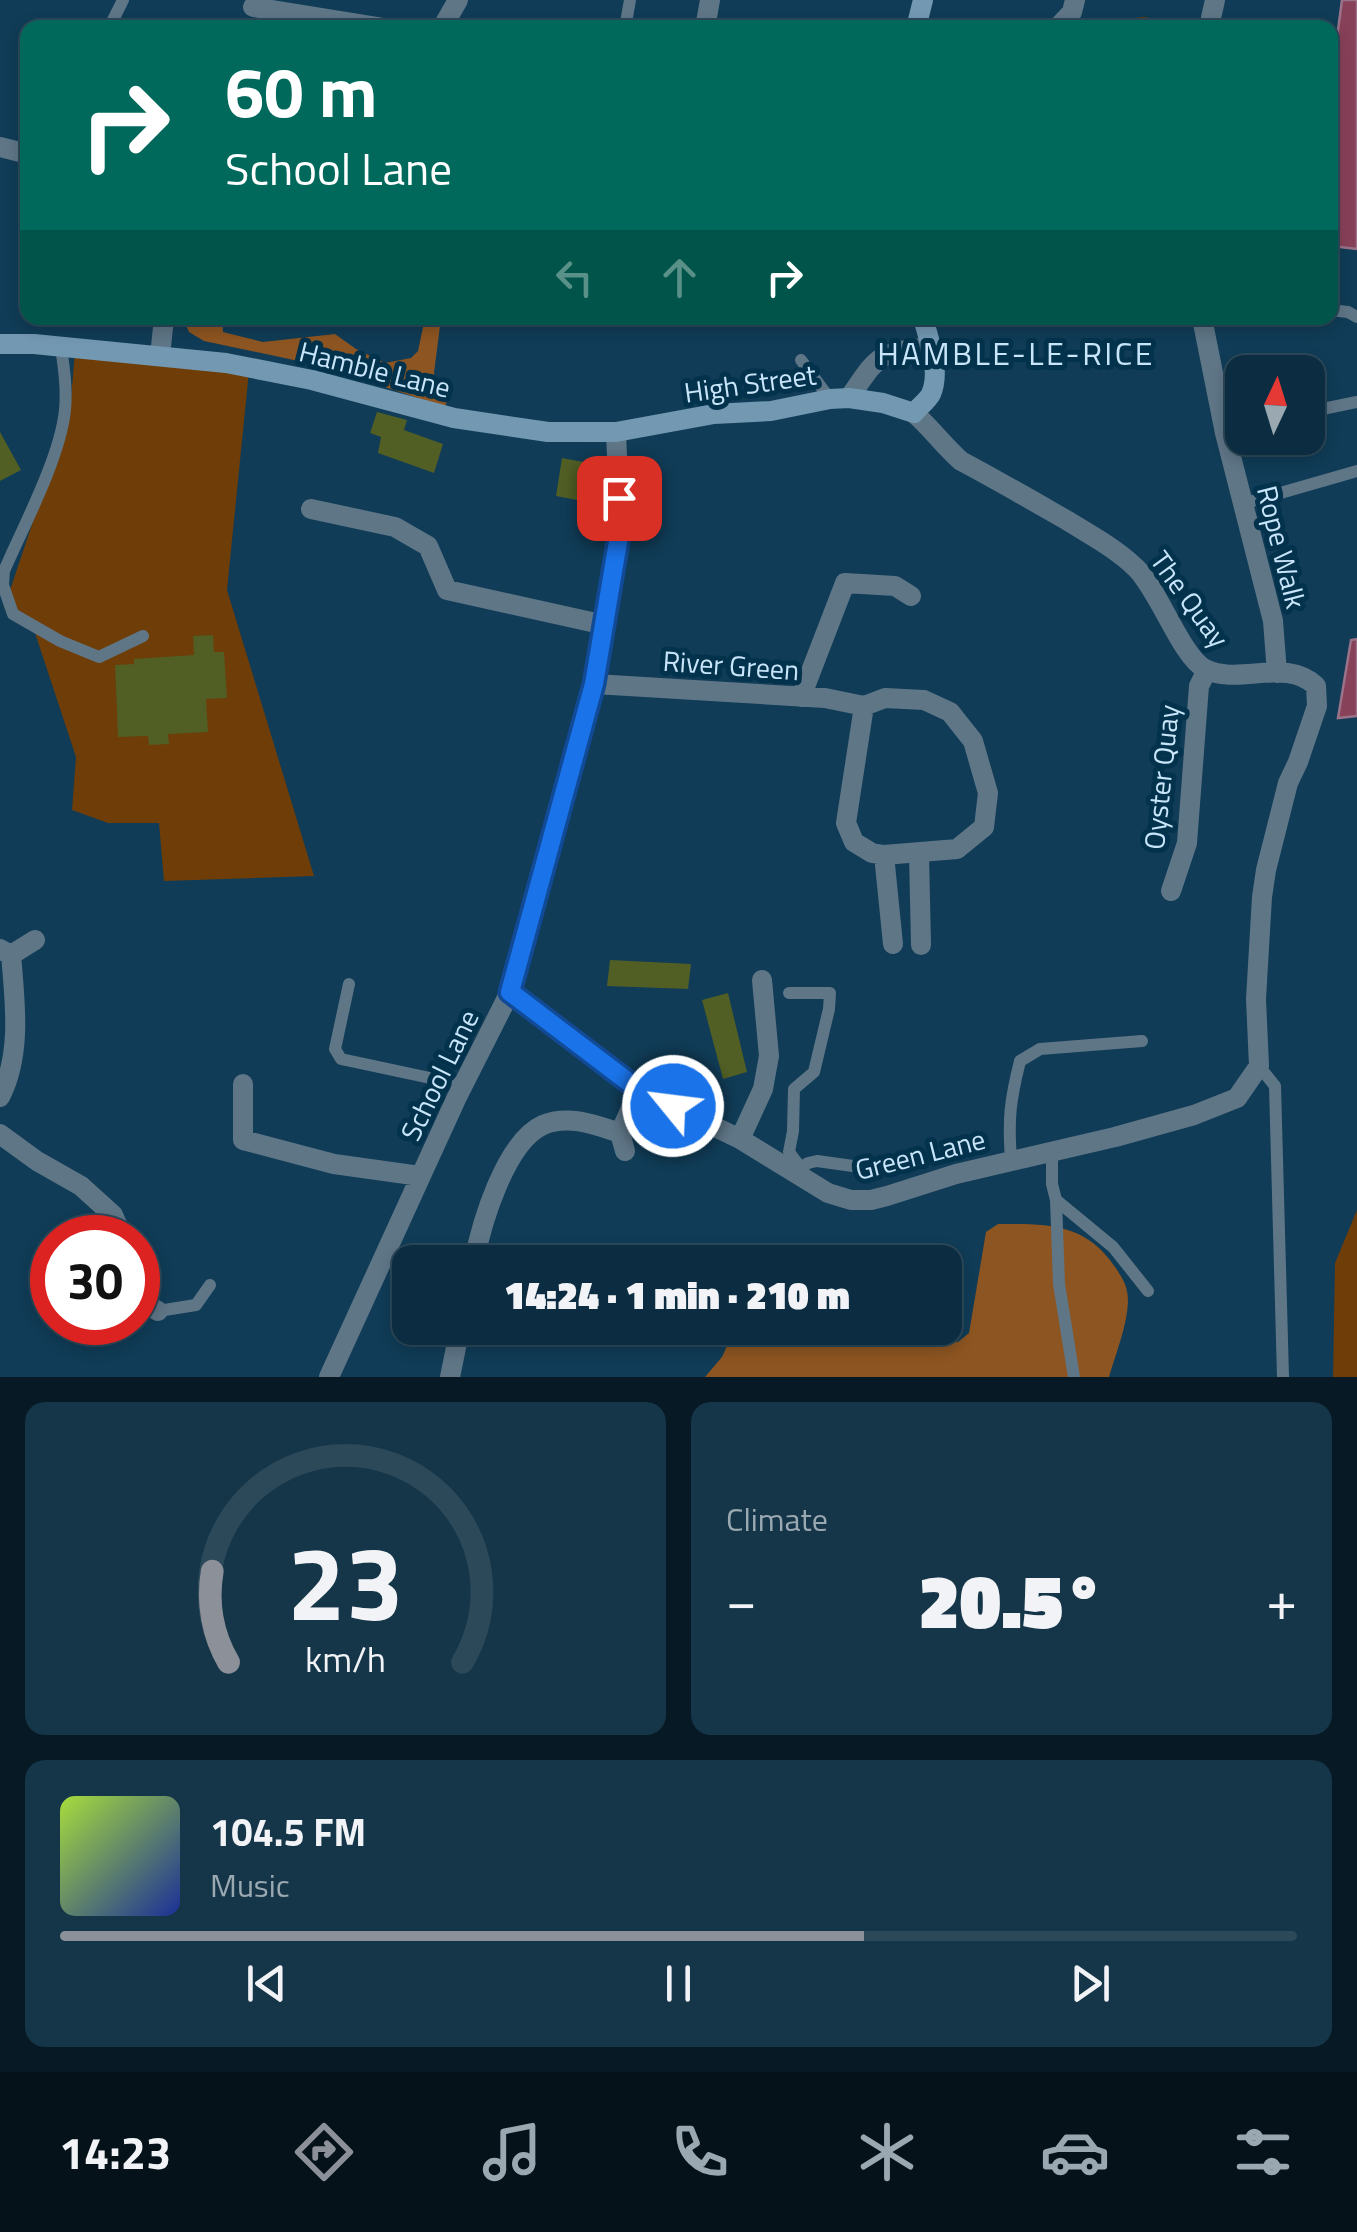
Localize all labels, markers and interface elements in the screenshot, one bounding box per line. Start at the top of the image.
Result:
text: 60 m [225,38,378,144]
icon: right [60,60,190,190]
text: School Lane [225,134,452,202]
icon: left [547,250,602,305]
icon: ahead [652,250,707,305]
icon: right [757,250,812,305]
street label: Hamble Lane [295,329,455,409]
district label: HAMBLE-LE-RICE [877,329,1155,377]
street label: High Street [681,352,819,414]
north arrow [1225,355,1325,455]
map controls [1225,355,1325,455]
pin [577,456,662,541]
icon: arrive [592,471,647,526]
street label: Rope Walk [1246,481,1318,613]
street label: The Quay [1140,542,1240,656]
street label: River Green [661,639,801,691]
street label: Oyster Quay [1132,702,1190,852]
street label: School Lane [389,1002,489,1148]
position arrow [621,1054,725,1158]
street label: Green Lane [850,1117,990,1191]
speed limit sign: 30 [30,1215,160,1345]
text: 14:24 · 1 min · 210 m [504,1266,850,1324]
text: Climate [726,1495,828,1543]
text: 23 [287,1502,404,1660]
text: 20.5° [918,1543,1105,1657]
text: − [726,1558,757,1641]
text: + [1266,1558,1297,1641]
text: km/h [305,1631,386,1686]
text: 104.5 FM [210,1803,366,1861]
text: Music [210,1861,290,1909]
icon: previous [239,1956,294,2011]
icon: pause [651,1956,706,2011]
icon: next [1063,1956,1118,2011]
icon: directions [289,2117,359,2187]
icon: music [477,2117,547,2187]
icon: phone [665,2117,735,2187]
icon: climate [852,2117,922,2187]
icon: car [1040,2117,1110,2187]
icon: filters [1228,2117,1298,2187]
text: 14:23 [59,2118,171,2186]

